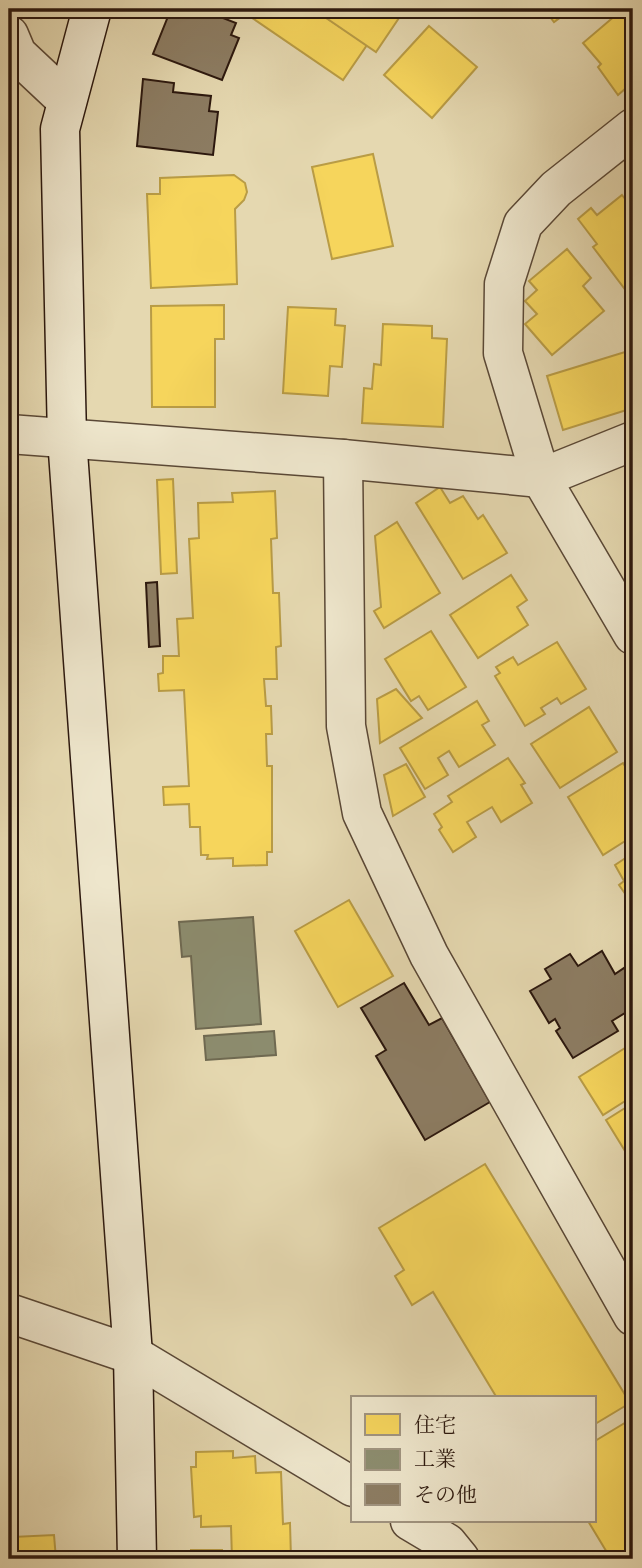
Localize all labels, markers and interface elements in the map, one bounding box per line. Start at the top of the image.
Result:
legend [351,1396,596,1522]
text: 住宅 [414,1414,456,1437]
text: 工業 [414,1448,456,1471]
text: その他 [414,1484,477,1507]

